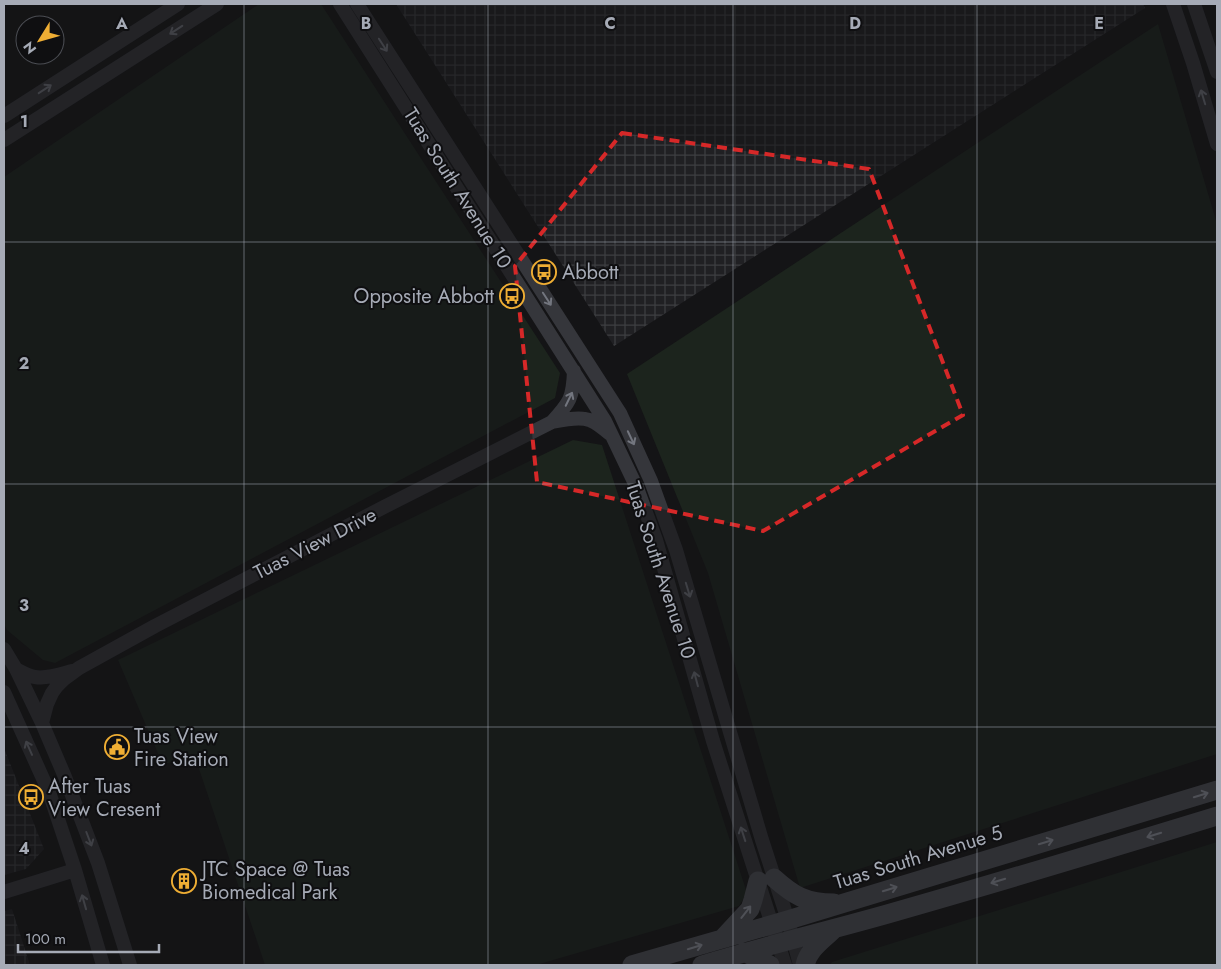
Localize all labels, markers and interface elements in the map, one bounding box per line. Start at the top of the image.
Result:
text: A [115,12,128,35]
text: B [361,12,371,35]
text: C [604,12,616,35]
text: D [849,12,861,35]
text: E [1094,12,1104,35]
north arrow [15,15,65,65]
one-way arrow [169,25,183,35]
text: N [18,37,41,58]
one-way arrow [378,37,388,51]
one-way arrow [37,84,51,94]
one-way arrow [1198,89,1208,105]
street label: Tuas South Avenue 10 [396,102,519,274]
text: 1 [20,110,28,133]
place label: Abbott [562,258,619,287]
bus stop icon: Abbott [531,259,557,285]
place label: Opposite Abbott [354,282,494,311]
bus stop icon: Opposite Abbott [499,283,525,309]
one-way arrow [542,292,552,306]
text: 2 [19,352,29,375]
one-way arrow [565,392,574,407]
one-way arrow [627,430,636,445]
street label: Tuas South Avenue 10 [618,478,703,663]
street label: Tuas View Drive [249,500,382,587]
one-way arrow [683,581,693,597]
text: 3 [19,594,29,617]
one-way arrow [690,671,700,687]
place label: Tuas View Fire Station [134,722,229,774]
public building icon: Tuas View Fire Station [104,734,130,760]
one-way arrow [24,741,33,756]
place label: After Tuas View Cresent [48,772,160,824]
bus stop icon: After Tuas View Cresent [18,784,44,810]
one-way arrow [1193,789,1209,799]
street label: Tuas South Avenue 5 [830,818,1006,897]
one-way arrow [738,827,747,843]
one-way arrow [85,831,94,846]
one-way arrow [1146,831,1162,841]
one-way arrow [1037,836,1053,846]
text: 4 [18,837,30,860]
place label: JTC Space @ Tuas Biomedical Park [199,855,350,907]
building icon: JTC Space @ Tuas Biomedical Park [171,868,197,894]
one-way arrow [990,877,1006,887]
one-way arrow [882,883,898,893]
one-way arrow [78,894,88,910]
one-way arrow [741,905,751,919]
scale bar [18,922,159,954]
text: 100 m [25,928,66,950]
one-way arrow [686,941,702,951]

